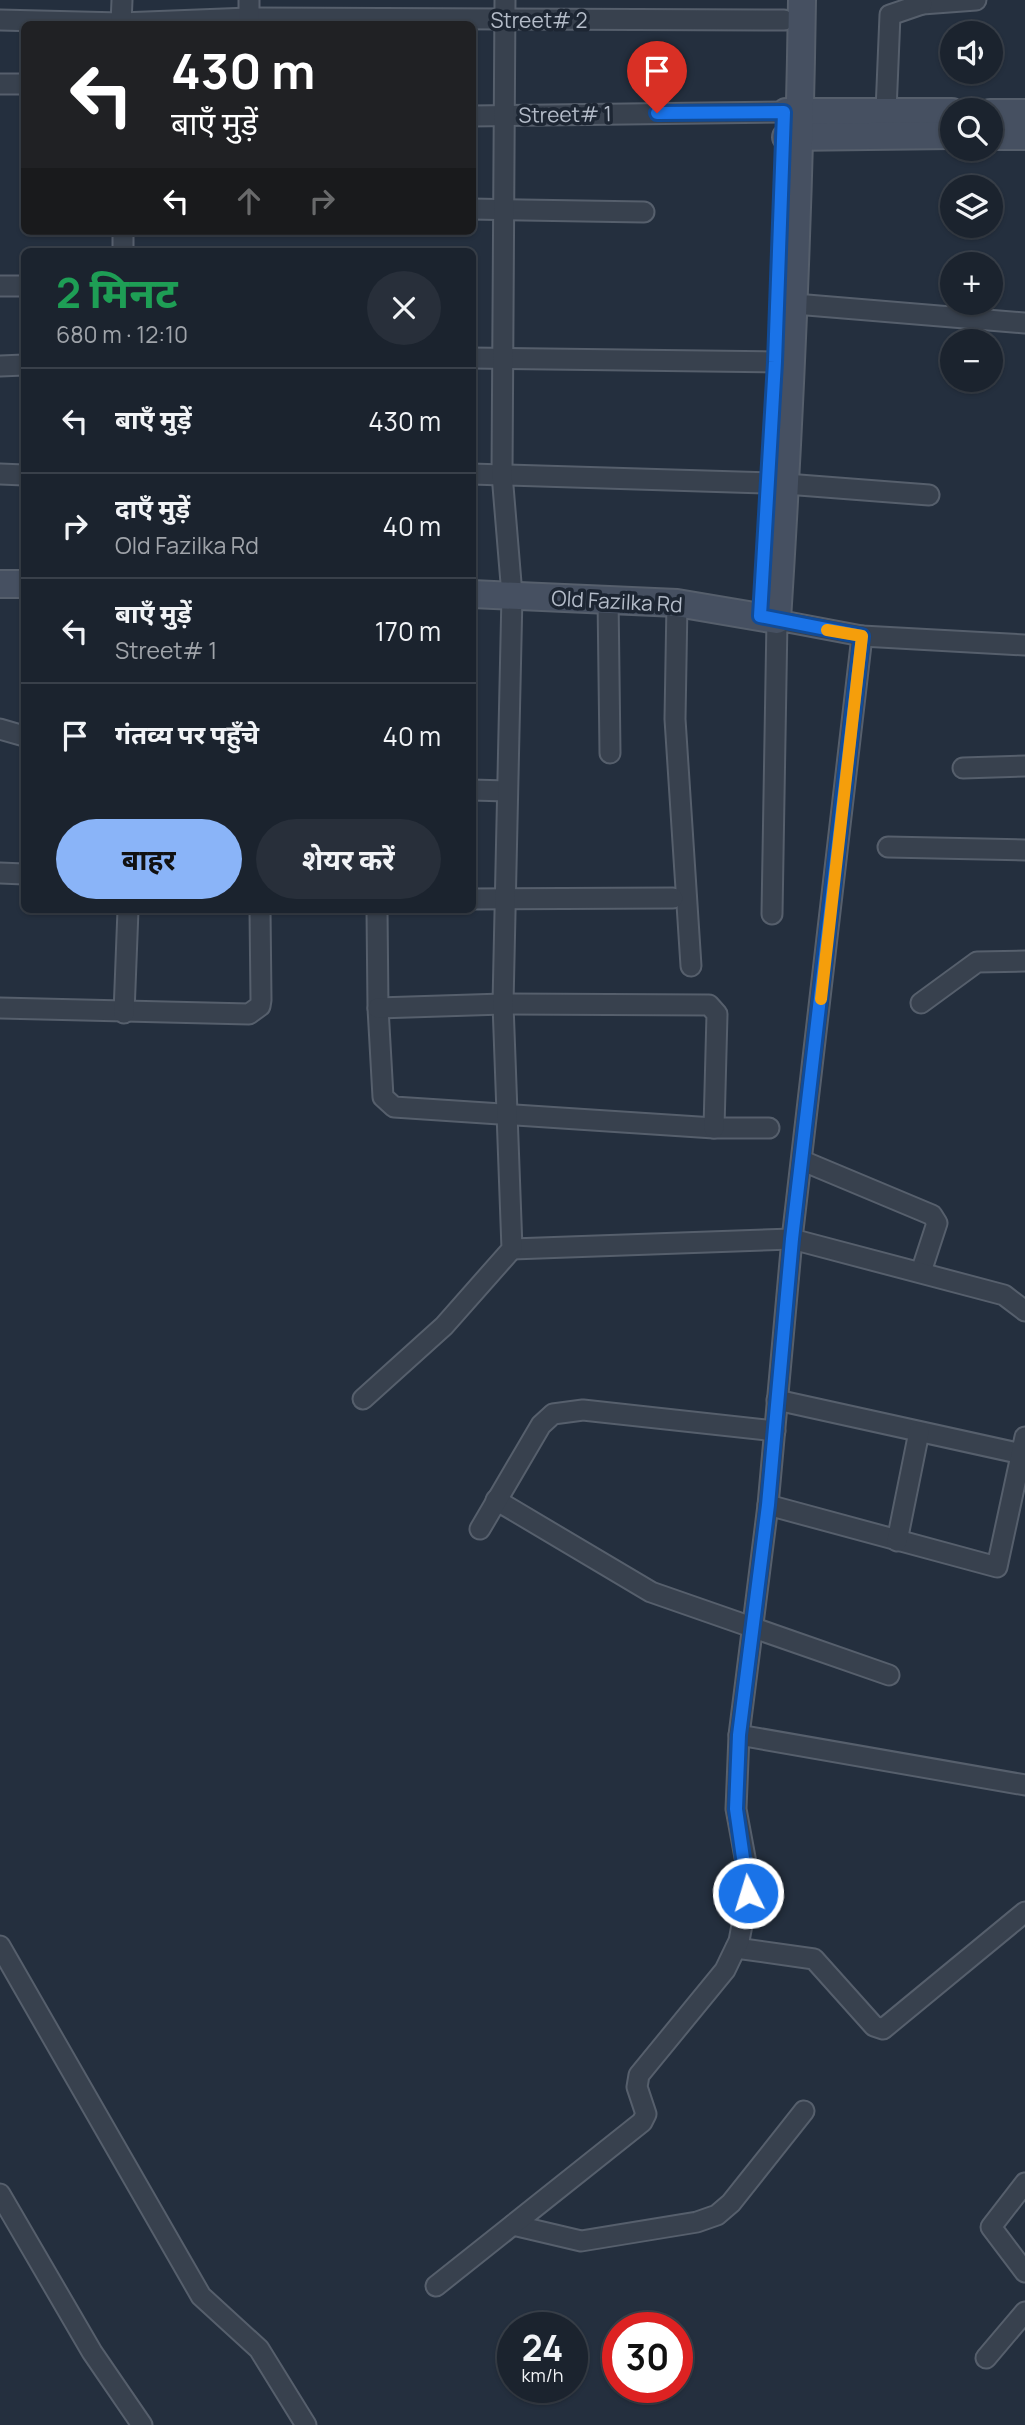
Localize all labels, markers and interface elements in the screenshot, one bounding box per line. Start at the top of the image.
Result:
street label: Street# 2 [490,6,588,34]
map controls [940,21,1003,392]
button: sound [940,21,1003,84]
text: 430 m [171,37,315,104]
pin [627,41,687,113]
icon: left [56,49,147,140]
icon: arrive [638,52,676,90]
button: search [940,98,1003,161]
street label: Street# 1 [518,99,612,129]
text: बाएँ मुड़ें [171,101,258,145]
button: layers [940,175,1003,238]
icon: left [157,182,195,220]
icon: ahead [230,182,268,220]
icon: right [303,182,341,220]
button: + [940,252,1003,315]
text: 2 मिनट [56,263,178,321]
button: close [367,271,441,345]
text: 680 m · 12:10 [56,318,188,350]
button: − [940,329,1003,392]
text: बाएँ मुड़ें [115,401,192,437]
icon: left [56,402,94,440]
text: 430 m [368,403,441,439]
text: दाएँ मुड़ें [115,490,190,526]
icon: right [56,507,94,545]
text: 40 m [383,508,441,544]
text: Old Fazilka Rd [115,529,259,561]
street label: Old Fazilka Rd [551,584,683,618]
text: बाएँ मुड़ें [115,595,192,631]
icon: left [56,612,94,650]
text: 170 m [375,613,441,649]
text: Street# 1 [115,634,217,666]
text: गंतव्य पर पहुँचे [115,716,259,752]
icon: arrive [56,717,94,755]
text: 40 m [383,718,441,754]
button: बाहर [56,819,242,899]
button: शेयर करें [256,819,441,899]
position arrow [711,1856,785,1930]
speed limit sign: 30 [602,2312,693,2403]
text: 24 [522,2324,563,2372]
text: km/h [522,2363,563,2387]

